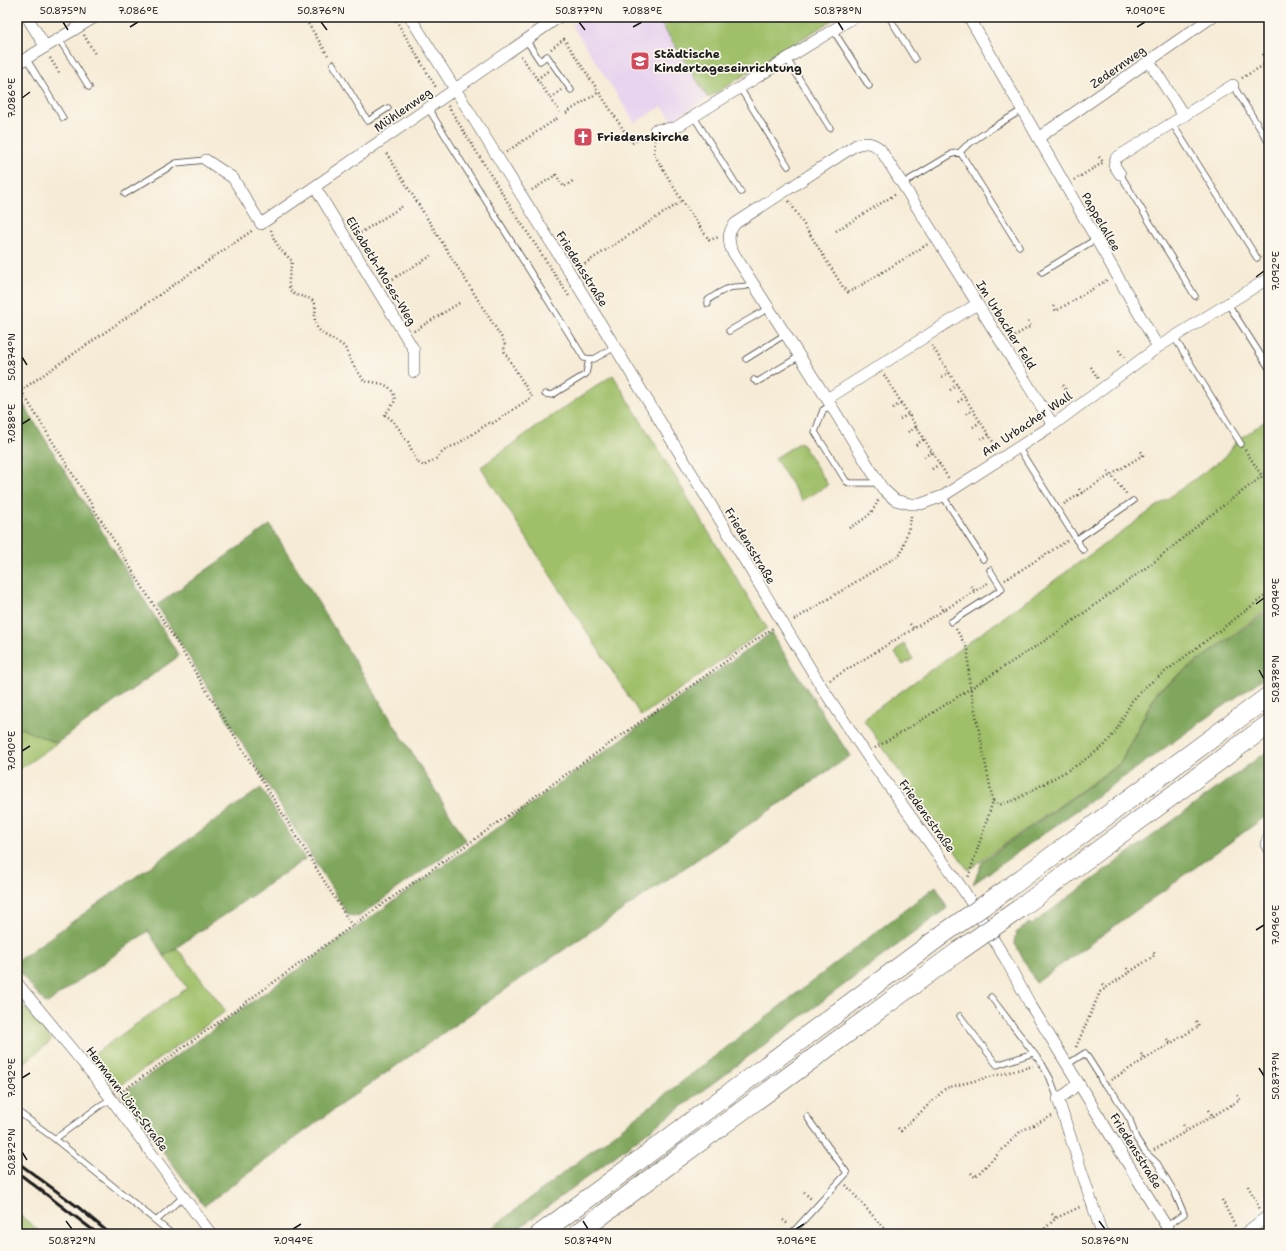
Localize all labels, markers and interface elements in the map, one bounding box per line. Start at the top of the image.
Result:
text: 50.875°N [40,4,86,17]
text: 7.086°E [118,4,158,17]
text: 50.876°N [297,4,345,17]
text: 50.877°N [555,4,603,17]
text: 7.088°E [622,4,662,17]
text: 50.878°N [814,4,862,17]
text: 7.090°E [1125,4,1165,17]
street label: Zedernweg [1087,42,1149,92]
place label: Städtische Kindertageseinrichtung [654,46,802,76]
school or university icon: Städtische Kindertageseinrichtung [629,50,651,72]
text: 7.086°E [5,78,18,118]
street label: Mühlenweg [371,84,435,136]
church icon: Friedenskirche [572,126,594,148]
place label: Friedenskirche [597,129,689,145]
street label: Pappelallee [1078,190,1124,255]
street label: Elisabeth-Moses-Weg [342,214,420,328]
street label: Friedensstraße [552,228,612,310]
text: 7.092°E [1269,251,1282,291]
street label: Im Urbacher Feld [972,278,1040,373]
text: 50.874°N [5,333,18,381]
street label: Am Urbacher Wall [979,388,1076,460]
text: 7.088°E [5,404,18,444]
street label: Friedensstraße [721,505,779,587]
text: 7.094°E [1269,578,1282,618]
text: 50.878°N [1269,655,1282,703]
text: 7.090°E [5,731,18,771]
street label: Friedensstraße [895,776,959,856]
text: 7.096°E [1269,905,1282,945]
street label: Hermann-Löns-Straße [82,1043,172,1155]
text: 50.877°N [1269,1052,1282,1100]
text: 7.092°E [5,1058,18,1098]
street label: Friedensstraße [1106,1110,1166,1192]
text: 50.872°N [5,1128,18,1176]
text: 50.872°N [48,1234,96,1247]
text: 7.094°E [273,1234,313,1247]
text: 50.874°N [564,1234,612,1247]
text: 7.096°E [776,1234,816,1247]
text: 50.876°N [1081,1234,1129,1247]

